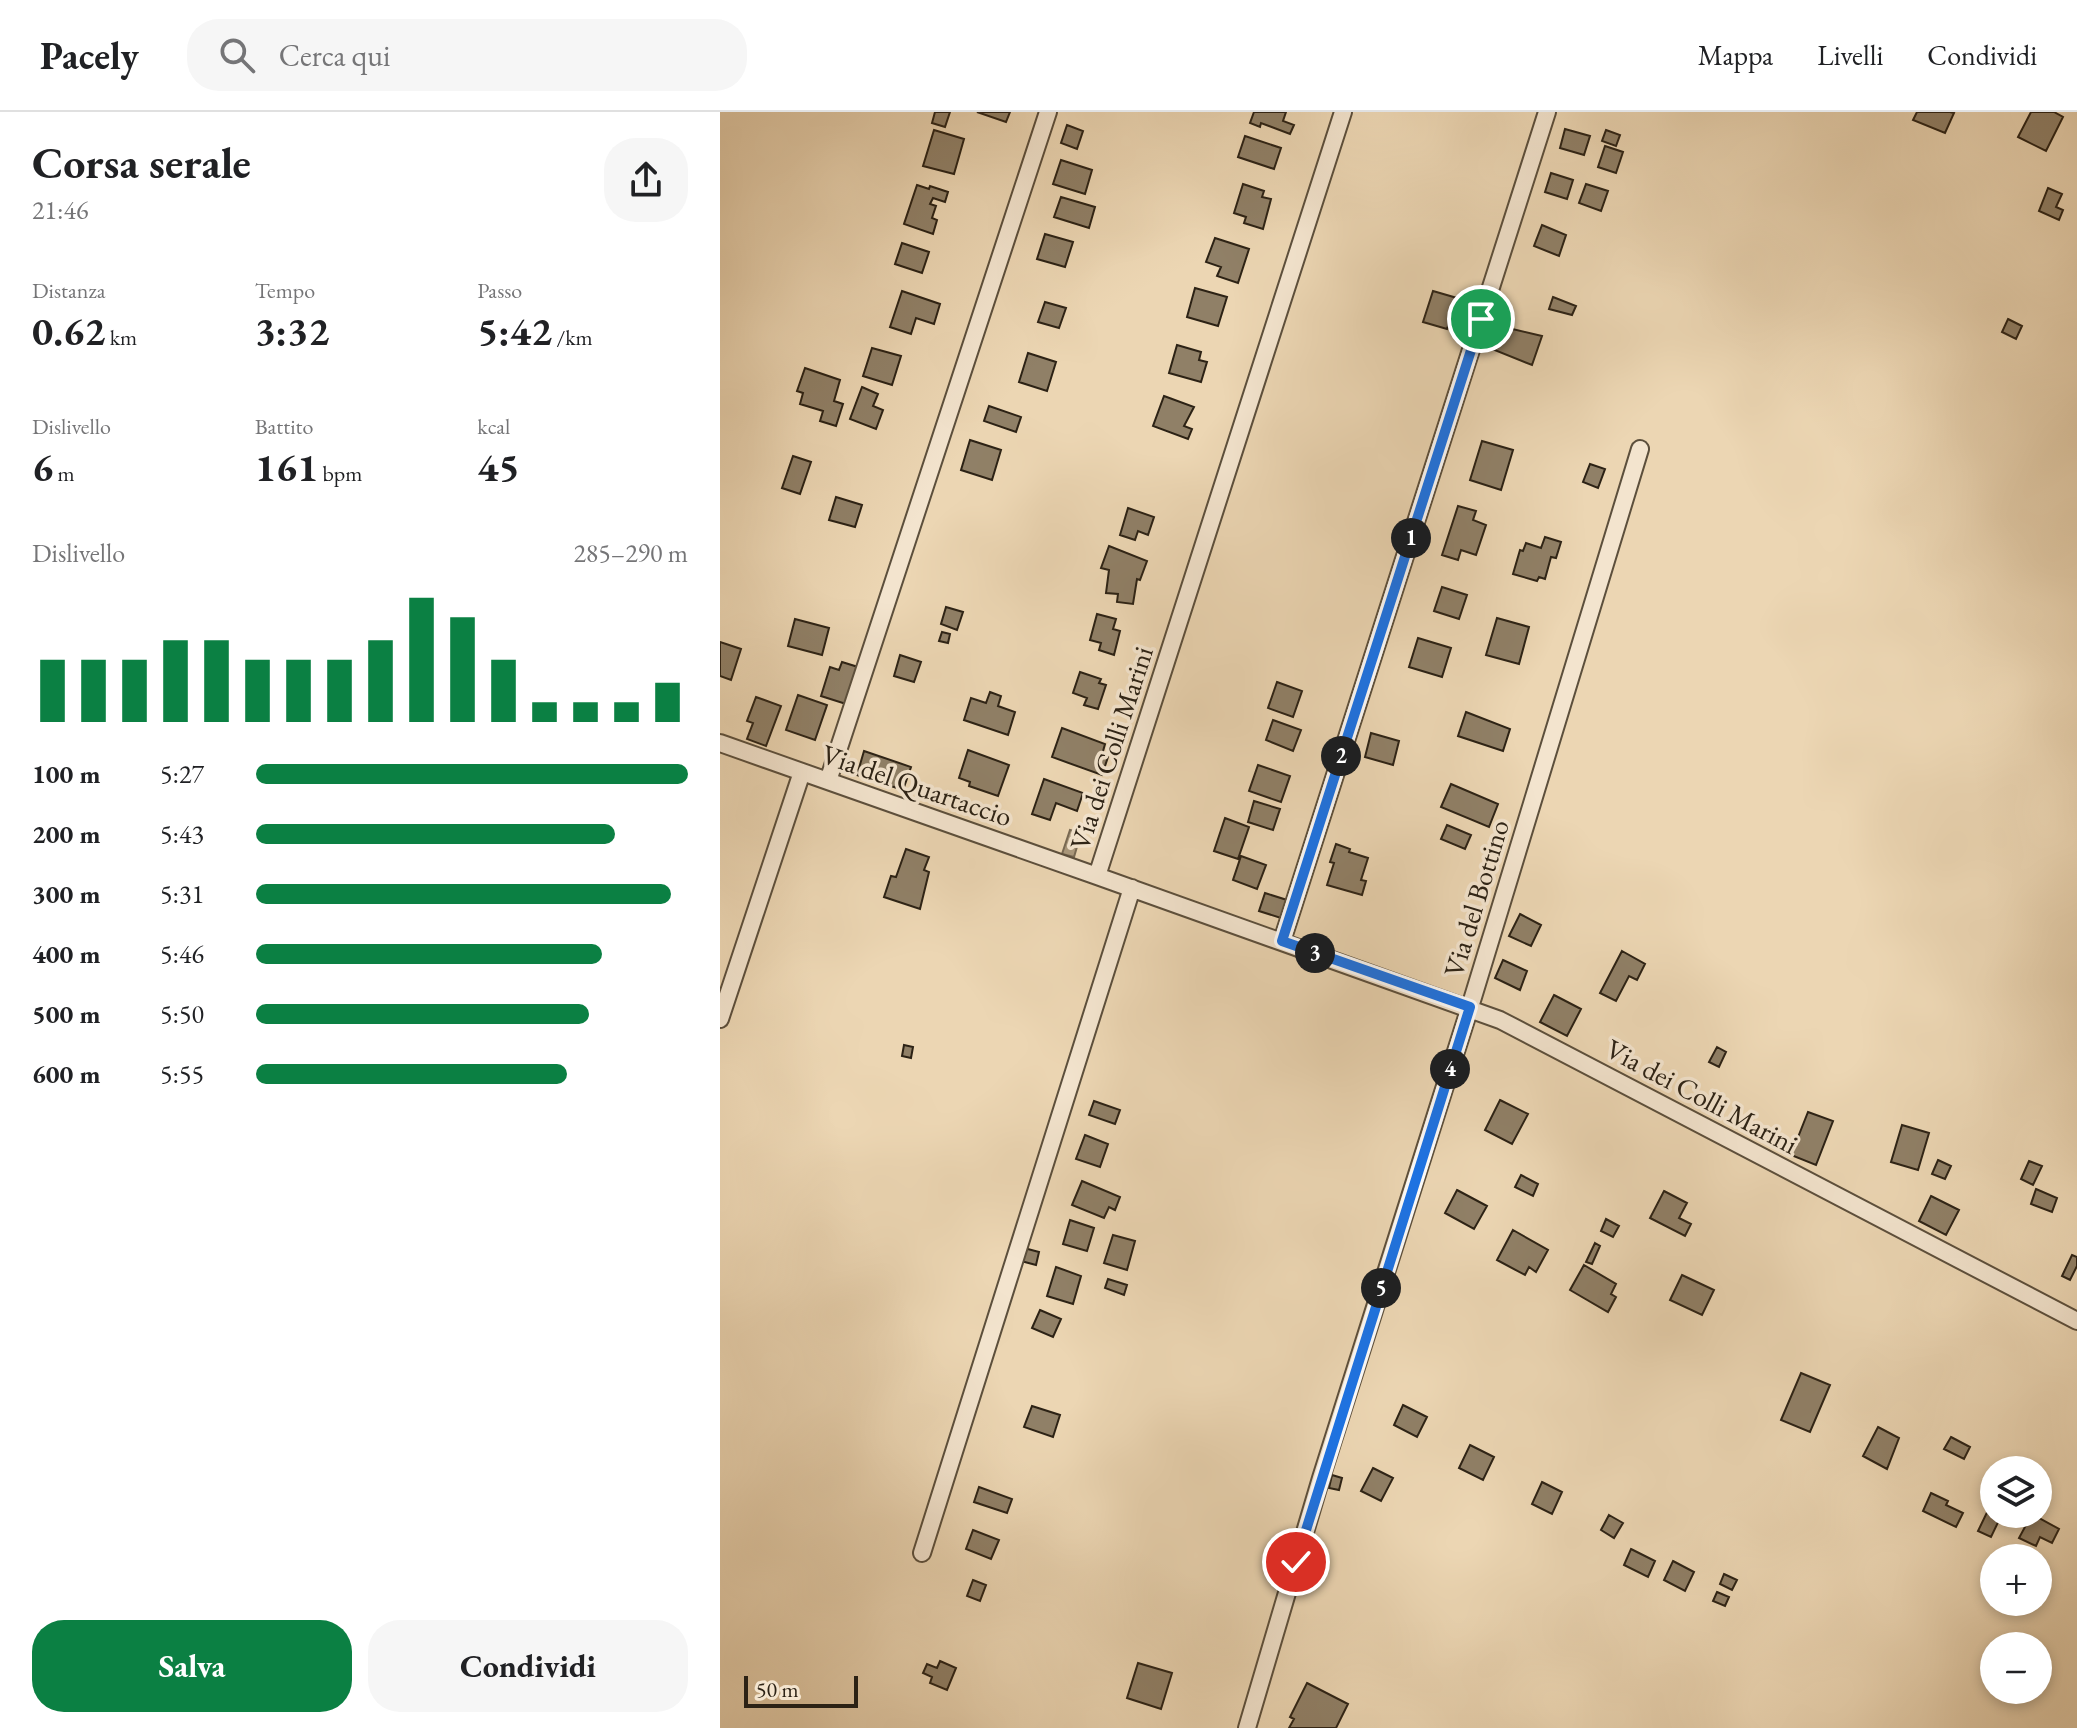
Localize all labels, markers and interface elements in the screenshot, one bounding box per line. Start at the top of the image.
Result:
search box [187,19,747,91]
text: Pacely [40,31,139,80]
icon: search [215,33,259,77]
text: Cerca qui [279,36,390,75]
text: Mappa [1698,37,1773,73]
text: Livelli [1817,37,1883,73]
text: Condividi [1927,37,2037,73]
text: Corsa serale [32,134,251,191]
button: share [604,138,688,222]
text: 21:46 [32,193,88,227]
text: Distanza [32,276,105,305]
text: Tempo [255,276,315,305]
text: Passo [477,276,522,305]
pin [1447,285,1515,353]
icon: arrive [1459,297,1503,341]
text: 0.62 [32,305,105,357]
text: 3:32 [255,305,329,357]
text: 5:42 [477,305,552,357]
text: km [105,323,137,352]
text: /km [552,323,593,352]
text: Dislivello [32,412,111,441]
text: Battito [255,412,313,441]
text: kcal [477,412,510,441]
text: 6 [32,441,53,493]
text: 161 [255,441,318,493]
text: 45 [477,441,520,493]
text: m [53,459,75,488]
text: bpm [318,459,362,488]
pin: 1 [1391,518,1431,558]
text: 1 [1405,523,1417,552]
text: Dislivello [32,536,125,570]
text: 285–290 m [573,536,688,570]
street label: Via dei Colli Marini [1061,641,1161,855]
street label: Via del Quartaccio [817,736,1017,834]
pin: 2 [1321,736,1361,776]
text: 2 [1335,741,1347,770]
text: 100 m [32,757,100,791]
text: 5:27 [160,757,204,791]
street label: Via del Bottino [1435,815,1517,981]
text: 200 m [32,817,100,851]
text: 5:43 [160,817,204,851]
text: 300 m [32,877,100,911]
text: 5:31 [160,877,204,911]
pin: 3 [1295,933,1335,973]
text: 400 m [32,937,100,971]
text: 5:46 [160,937,204,971]
text: 3 [1309,938,1321,967]
text: 500 m [32,997,100,1031]
text: 5:50 [160,997,204,1031]
street label: Via dei Colli Marini [1600,1030,1804,1162]
pin: 4 [1430,1049,1470,1089]
text: 4 [1444,1054,1456,1083]
text: 600 m [32,1057,100,1091]
text: 5:55 [160,1057,204,1091]
pin: 5 [1361,1268,1401,1308]
text: 5 [1375,1273,1387,1302]
map controls [1980,1456,2052,1704]
button: layers [1980,1456,2052,1528]
pin [1262,1528,1330,1596]
icon: check [1274,1540,1318,1584]
button: + [1980,1544,2052,1616]
button: Salva [32,1620,352,1712]
button: Condividi [368,1620,688,1712]
button: − [1980,1632,2052,1704]
scale bar [744,1672,858,1708]
text: 50 m [756,1675,799,1704]

